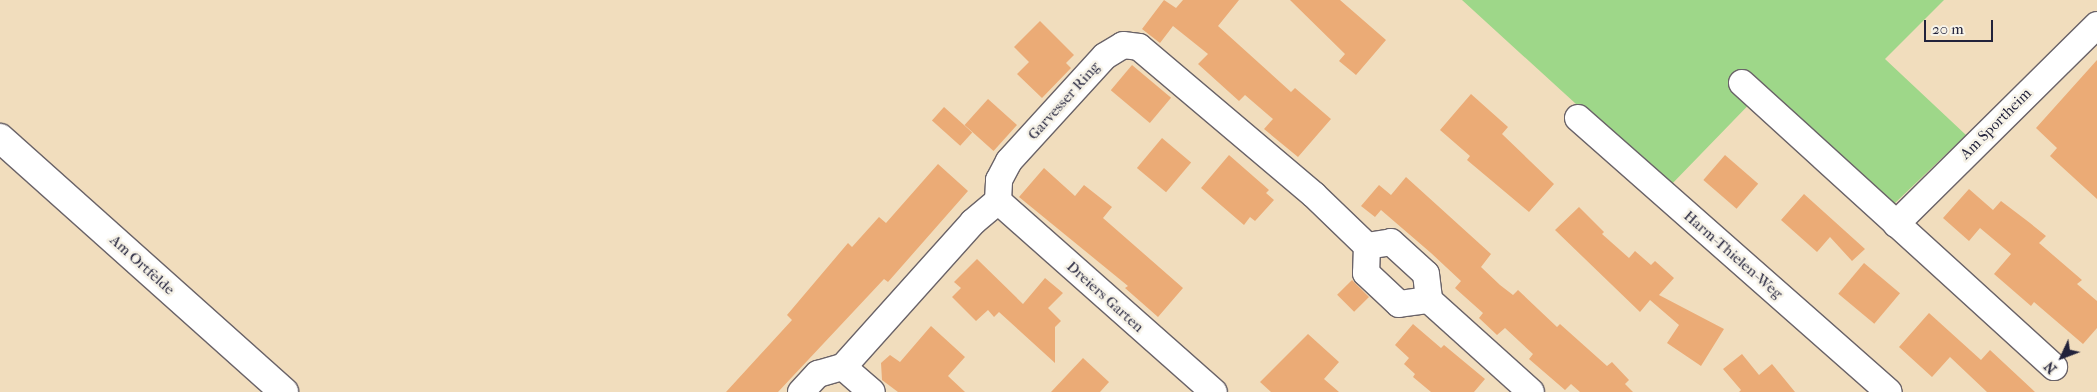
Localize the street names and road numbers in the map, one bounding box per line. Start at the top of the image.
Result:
street label: Garvesser Ring [1024,58,1104,144]
street label: Am Sportheim [1957,85,2035,163]
street label: Harm-Thielen-Weg [1680,207,1786,303]
street label: Am Ortfelde [106,231,178,299]
street label: Dreiers Garten [1063,258,1147,336]

